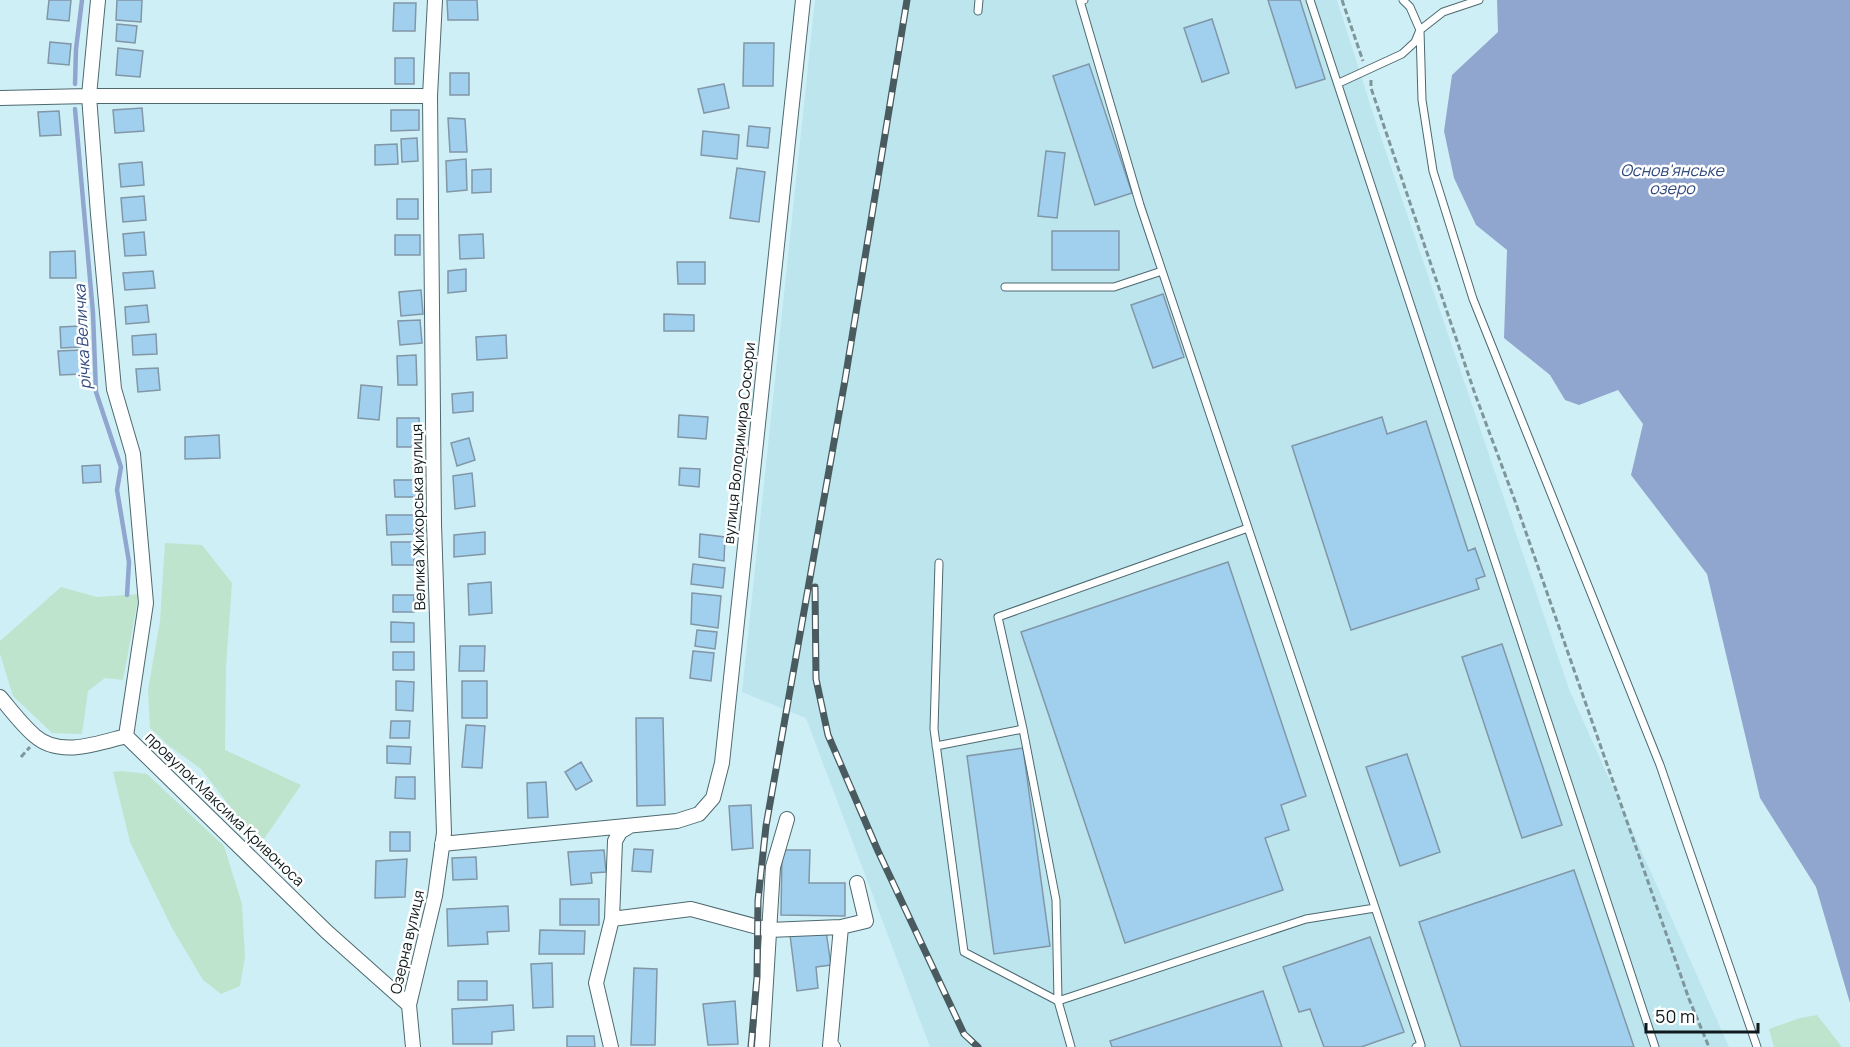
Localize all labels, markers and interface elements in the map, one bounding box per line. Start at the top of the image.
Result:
water label: Основ'янське озеро [1620,159,1725,199]
water label: річка Величка [68,283,96,390]
street label: вулиця Володимира Сосюри [718,341,760,545]
street label: Велика Жихорська вулиця [406,424,430,610]
street label: провулок Максима Кривоноса [141,727,309,891]
street label: Озерна вулиця [385,888,429,996]
scale bar [1646,996,1758,1034]
text: 50 m [1655,1004,1695,1028]

